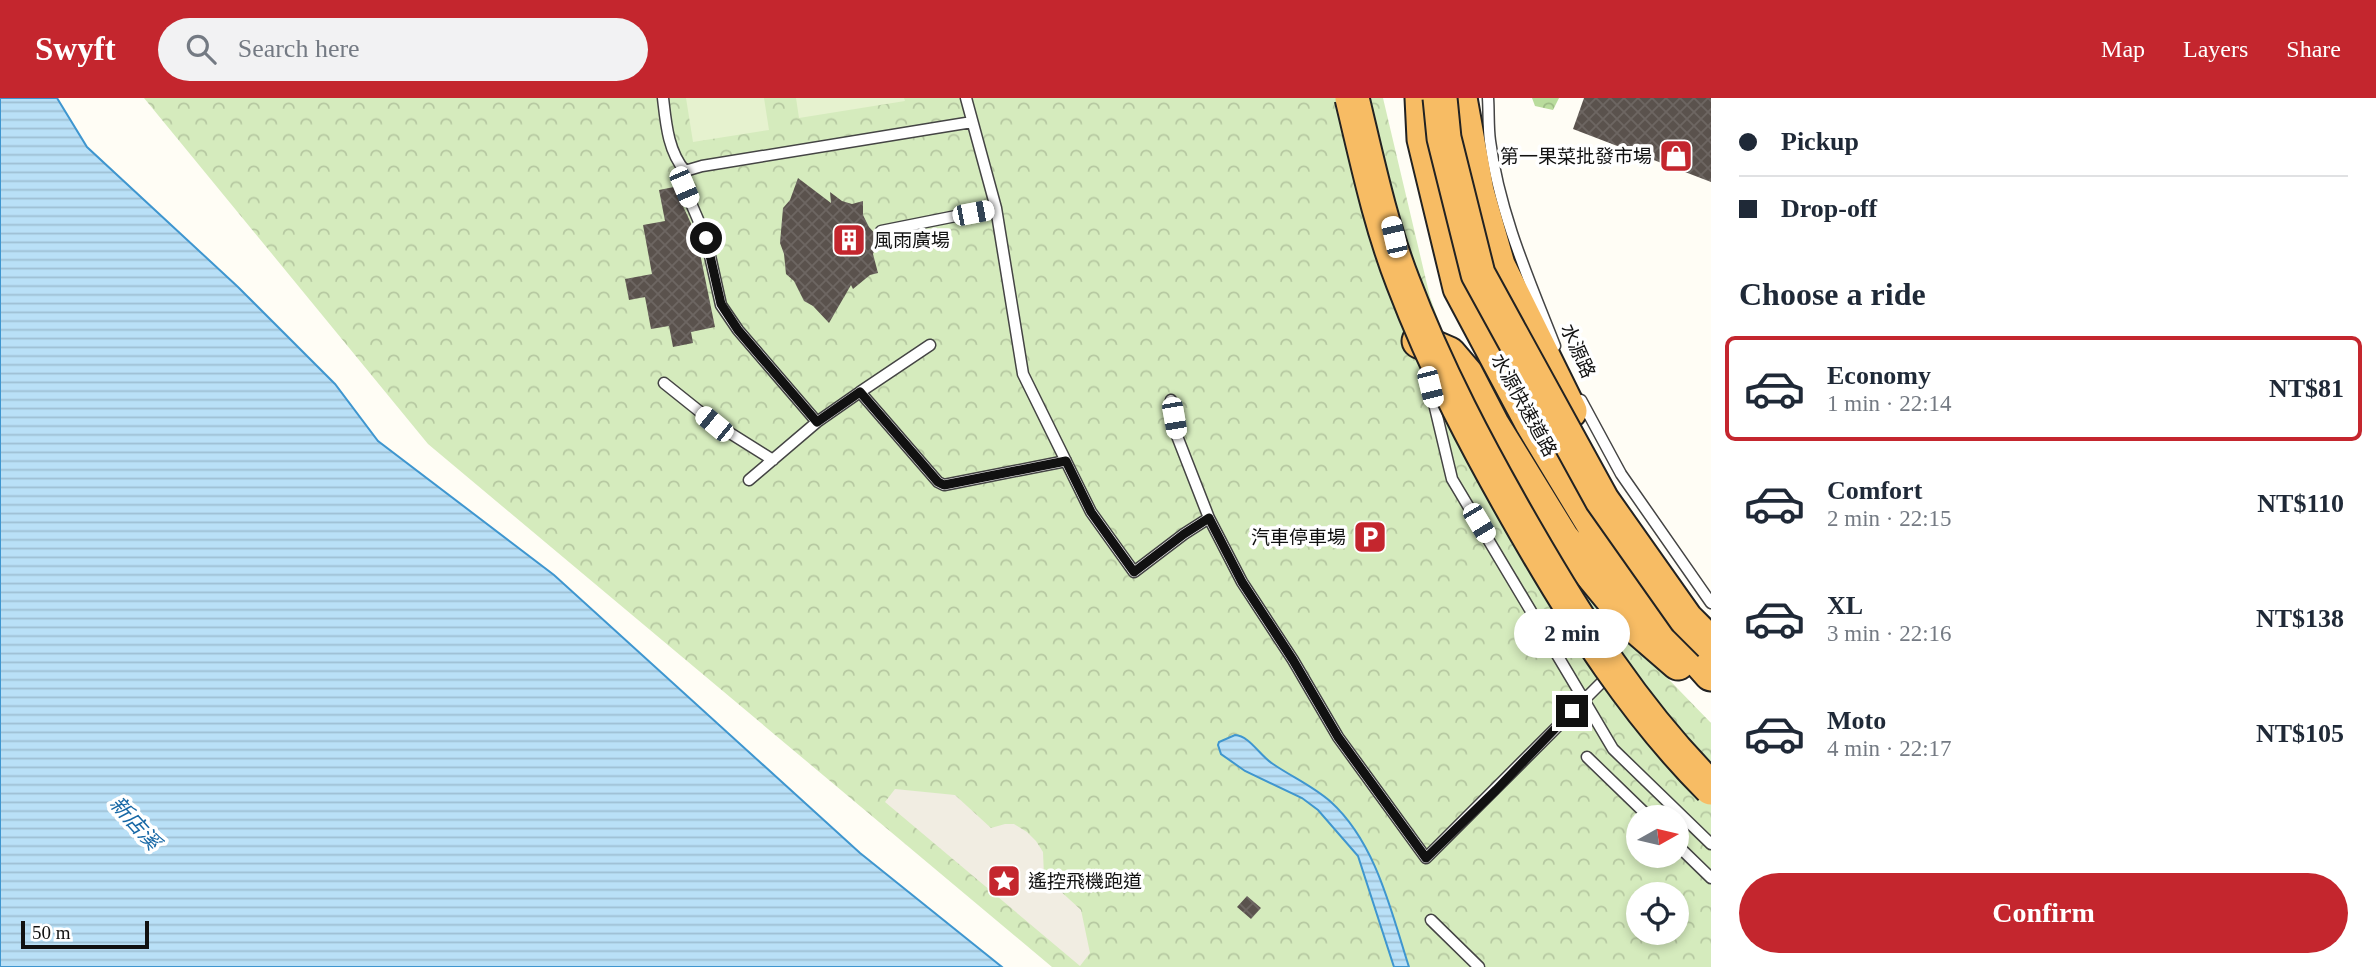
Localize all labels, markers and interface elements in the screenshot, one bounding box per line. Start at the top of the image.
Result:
search box [158,18,648,81]
icon: search [182,30,220,68]
text: Swyft [35,31,116,67]
text: Search here [238,34,360,63]
text: Map [2101,36,2145,62]
text: Layers [2183,36,2248,62]
text: Share [2286,36,2341,62]
text: Pickup [1781,127,1859,156]
shop icon: 第一果菜批發市場 [1657,137,1695,175]
place label: 第一果菜批發市場 [1500,146,1652,167]
car [667,164,702,210]
text: Drop-off [1781,194,1877,223]
car [951,199,996,227]
car [1380,214,1409,260]
building icon: 風雨廣場 [830,221,868,259]
route start [690,222,722,254]
place label: 風雨廣場 [874,230,950,251]
text: Choose a ride [1739,276,1926,312]
street label: 水源路 [1557,321,1599,381]
street label: 水源快速道路 [1487,350,1561,460]
icon: car [1743,357,1806,420]
text: Economy [1827,361,1931,390]
car [1415,364,1446,410]
text: NT$81 [2269,374,2344,403]
text: 1 min · 22:14 [1827,391,1952,416]
car [1161,395,1188,441]
car [692,403,737,445]
icon: car [1743,472,1806,535]
text: Comfort [1827,476,1922,505]
text: NT$110 [2257,489,2344,518]
car [1460,500,1499,546]
text: 2 min · 22:15 [1827,506,1952,531]
parking icon: 汽車停車場 [1351,518,1389,556]
place label: 汽車停車場 [1251,527,1346,548]
icon: car [1743,587,1806,650]
text: XL [1827,591,1863,620]
text: NT$138 [2256,604,2344,633]
callout: 2 min [1514,610,1630,658]
text: 2 min [1544,621,1600,646]
text: 3 min · 22:16 [1827,621,1952,646]
route end [1556,695,1588,727]
icon: car [1743,702,1806,765]
text: Moto [1827,706,1886,735]
text: NT$105 [2256,719,2344,748]
text: 4 min · 22:17 [1827,736,1952,761]
water label: 新店溪 [105,792,167,857]
north arrow [1626,805,1689,868]
map controls [1626,805,1689,945]
place icon: 遙控飛機跑道 [985,862,1023,900]
place label: 遙控飛機跑道 [1028,871,1142,892]
button: Confirm [1739,873,2348,953]
button: locate [1626,882,1689,945]
scale bar [21,918,149,950]
text: 50 m [32,922,71,943]

